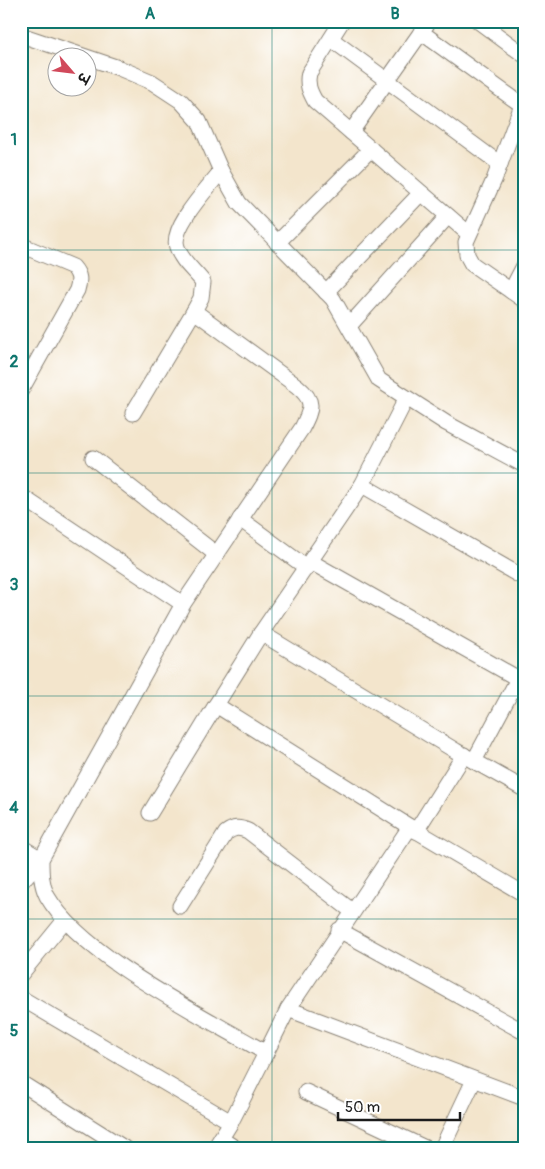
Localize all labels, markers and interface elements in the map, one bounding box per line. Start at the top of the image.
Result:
text: A [145,4,156,24]
text: B [390,4,400,24]
north arrow [48,48,98,98]
text: उ [73,68,94,87]
text: 1 [11,130,17,150]
text: 2 [10,352,19,372]
text: 3 [10,575,19,595]
text: 4 [9,798,19,818]
text: 5 [10,1021,19,1041]
scale bar [338,1089,460,1121]
text: 50 m [345,1098,380,1117]

